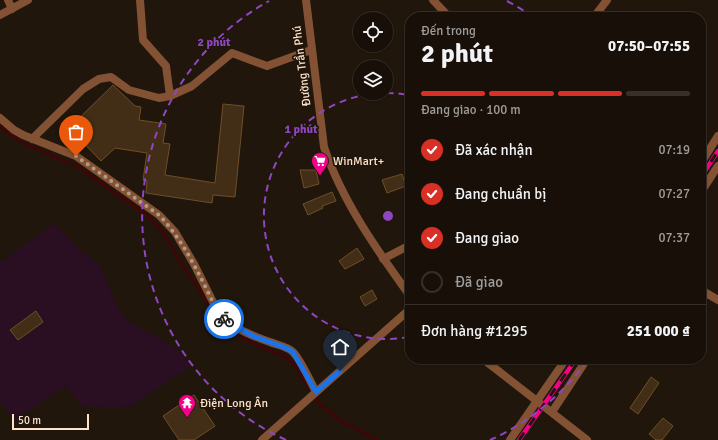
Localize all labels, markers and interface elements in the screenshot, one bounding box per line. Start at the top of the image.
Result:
map controls [353,12,393,100]
button: locate [353,12,393,52]
text: Đến trong [421,23,476,39]
street label: Đường Trần Phú [290,25,314,107]
text: 2 phút [197,35,231,50]
text: 07:50–07:55 [608,37,690,55]
text: 2 phút [421,38,493,70]
button: layers [353,60,393,100]
text: Đang giao · 100 m [421,102,521,118]
pin [59,115,93,156]
icon: bag [65,121,87,143]
text: 1 phút [284,122,318,137]
icon: check [421,139,443,161]
text: Đã xác nhận [455,141,533,159]
text: 07:19 [658,142,690,158]
supermarket icon: WinMart+ [310,151,330,176]
place label: WinMart+ [333,154,384,169]
icon: check [421,183,443,205]
text: Đang chuẩn bị [455,185,546,203]
text: 07:27 [658,186,690,202]
centre of rings [381,209,395,223]
icon: check [421,227,443,249]
text: Đang giao [455,229,519,247]
text: 07:37 [658,230,690,246]
text: Đã giao [455,273,503,291]
courier [204,299,244,339]
icon: bike [213,308,235,330]
text: Đơn hàng #1295 [421,322,528,340]
text: 251 000 ₫ [627,322,690,340]
pin [323,330,357,371]
icon: home [329,336,351,358]
temple icon: Điện Long Ân [177,393,197,418]
place label: Điện Long Ân [200,396,268,411]
scale bar [12,412,89,431]
text: 50 m [18,414,41,427]

